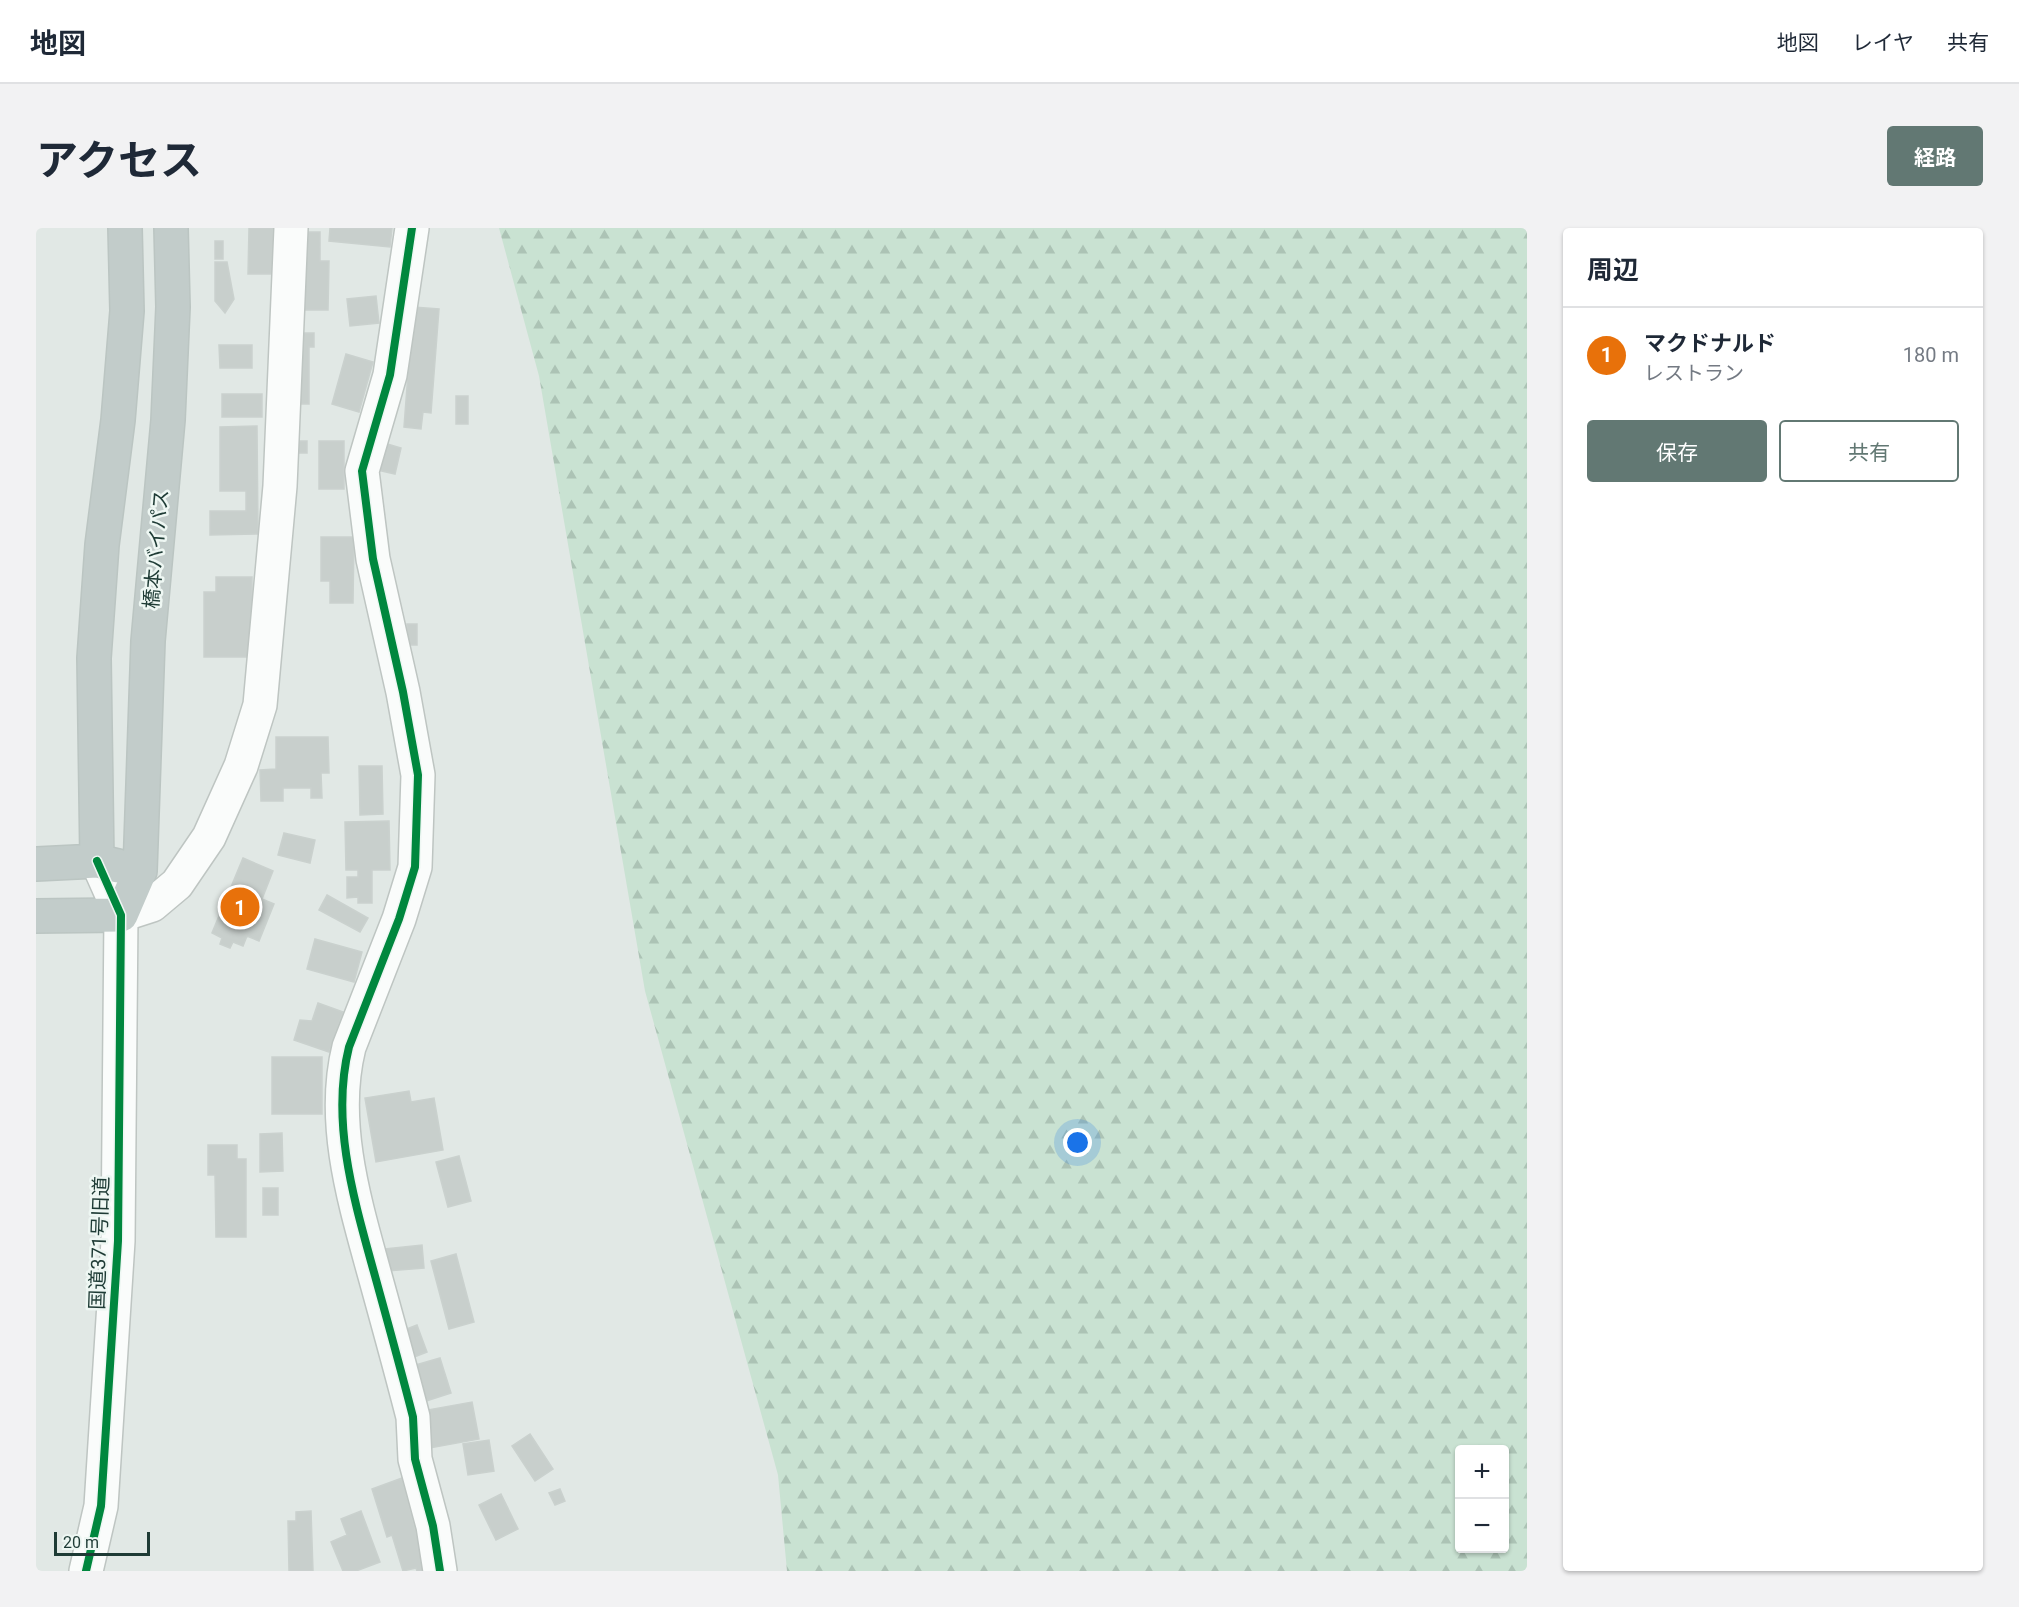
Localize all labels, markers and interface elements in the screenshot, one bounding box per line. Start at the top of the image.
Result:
text: 地図 [30,27,86,60]
text: 地図 [1777,31,1819,55]
text: レイヤ [1852,31,1914,55]
text: 共有 [1947,31,1989,55]
button: 経路 [1887,126,1983,186]
text: アクセス [36,136,202,185]
text: 周辺 [1587,255,1639,285]
text: マクドナルド [1644,331,1776,356]
text: 1 [1601,343,1612,367]
text: 180 m [1903,343,1959,367]
text: レストラン [1644,361,1744,385]
button: 保存 [1587,420,1767,482]
button: 共有 [1779,420,1959,482]
street label: 橋本バイパス [139,488,173,610]
pin: 1 [220,884,260,930]
your location [1063,1128,1092,1157]
street label: 国道371号旧道 [85,1176,113,1310]
map controls [1455,1445,1509,1553]
button: + [1455,1445,1509,1499]
button: − [1455,1499,1509,1553]
scale bar [54,1529,150,1556]
text: 20 m [63,1533,99,1552]

